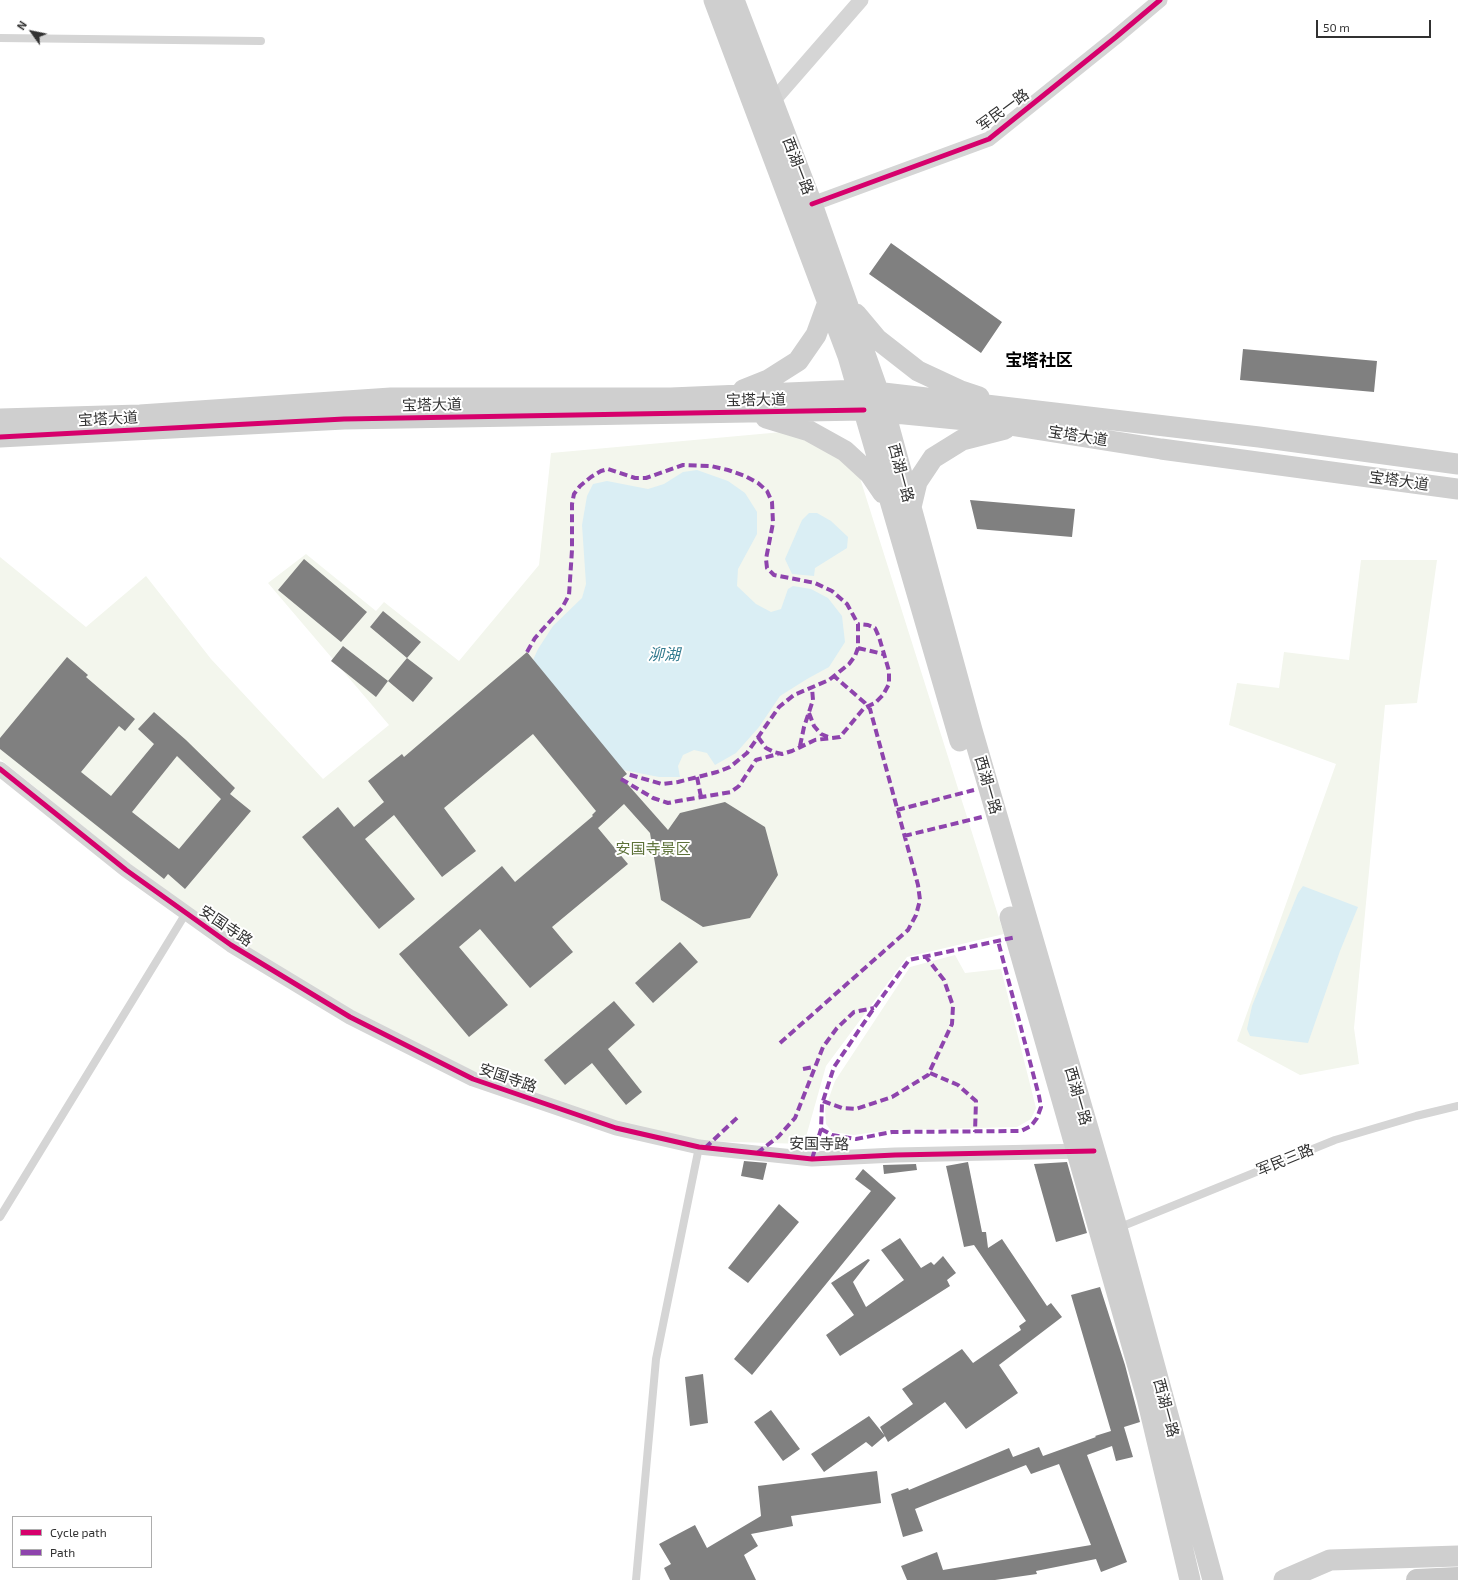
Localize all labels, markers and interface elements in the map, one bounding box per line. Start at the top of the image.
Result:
north arrow [12,12,52,52]
scale bar [1318,12,1433,38]
text: N [14,18,29,32]
text: 50 m [1323,20,1350,34]
street label: 军民一路 [973,85,1033,135]
street label: 西湖一路 [779,135,817,197]
district label: 宝塔社区 [1005,350,1073,370]
street label: 宝塔大道 [726,390,786,410]
street label: 宝塔大道 [402,395,462,415]
street label: 宝塔大道 [78,408,138,430]
street label: 宝塔大道 [1047,422,1109,450]
street label: 西湖一路 [885,442,917,504]
street label: 宝塔大道 [1368,468,1430,494]
water label: 泖湖 [648,645,680,665]
street label: 西湖一路 [971,754,1005,816]
park label: 安国寺景区 [616,840,690,858]
street label: 安国寺路 [196,902,256,950]
street label: 安国寺路 [477,1060,539,1096]
street label: 西湖一路 [1061,1065,1095,1127]
street label: 安国寺路 [789,1134,849,1154]
street label: 军民三路 [1254,1140,1316,1180]
street label: 西湖一路 [1150,1377,1182,1439]
legend [12,1516,152,1568]
text: Cycle path [50,1525,107,1539]
text: Path [50,1545,75,1559]

